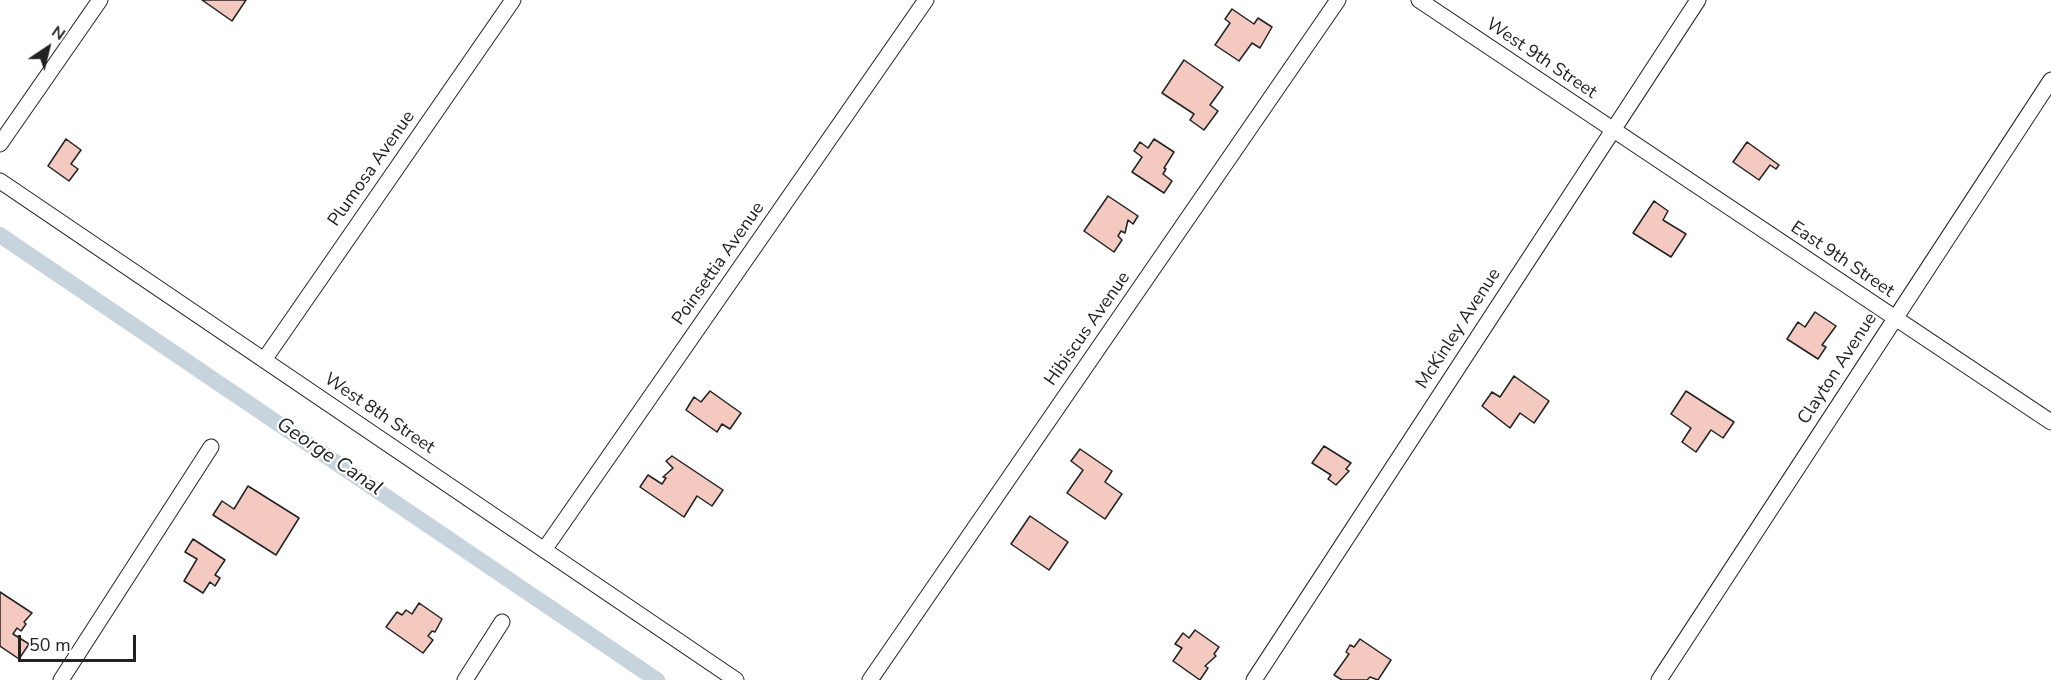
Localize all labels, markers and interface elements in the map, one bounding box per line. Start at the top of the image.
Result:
street label: West 9th Street [1482,14,1600,104]
north arrow [18,18,78,78]
text: N [47,21,70,46]
street label: Plumosa Avenue [324,107,420,231]
street label: Poinsettia Avenue [668,198,770,330]
street label: East 9th Street [1786,217,1898,303]
street label: McKinley Avenue [1412,265,1506,393]
street label: Hibiscus Avenue [1041,268,1135,390]
street label: Clayton Avenue [1794,309,1882,429]
street label: West 8th Street [320,369,438,459]
water label: George Canal [272,413,386,501]
scale bar [21,623,140,661]
text: 50 m [29,633,71,657]

